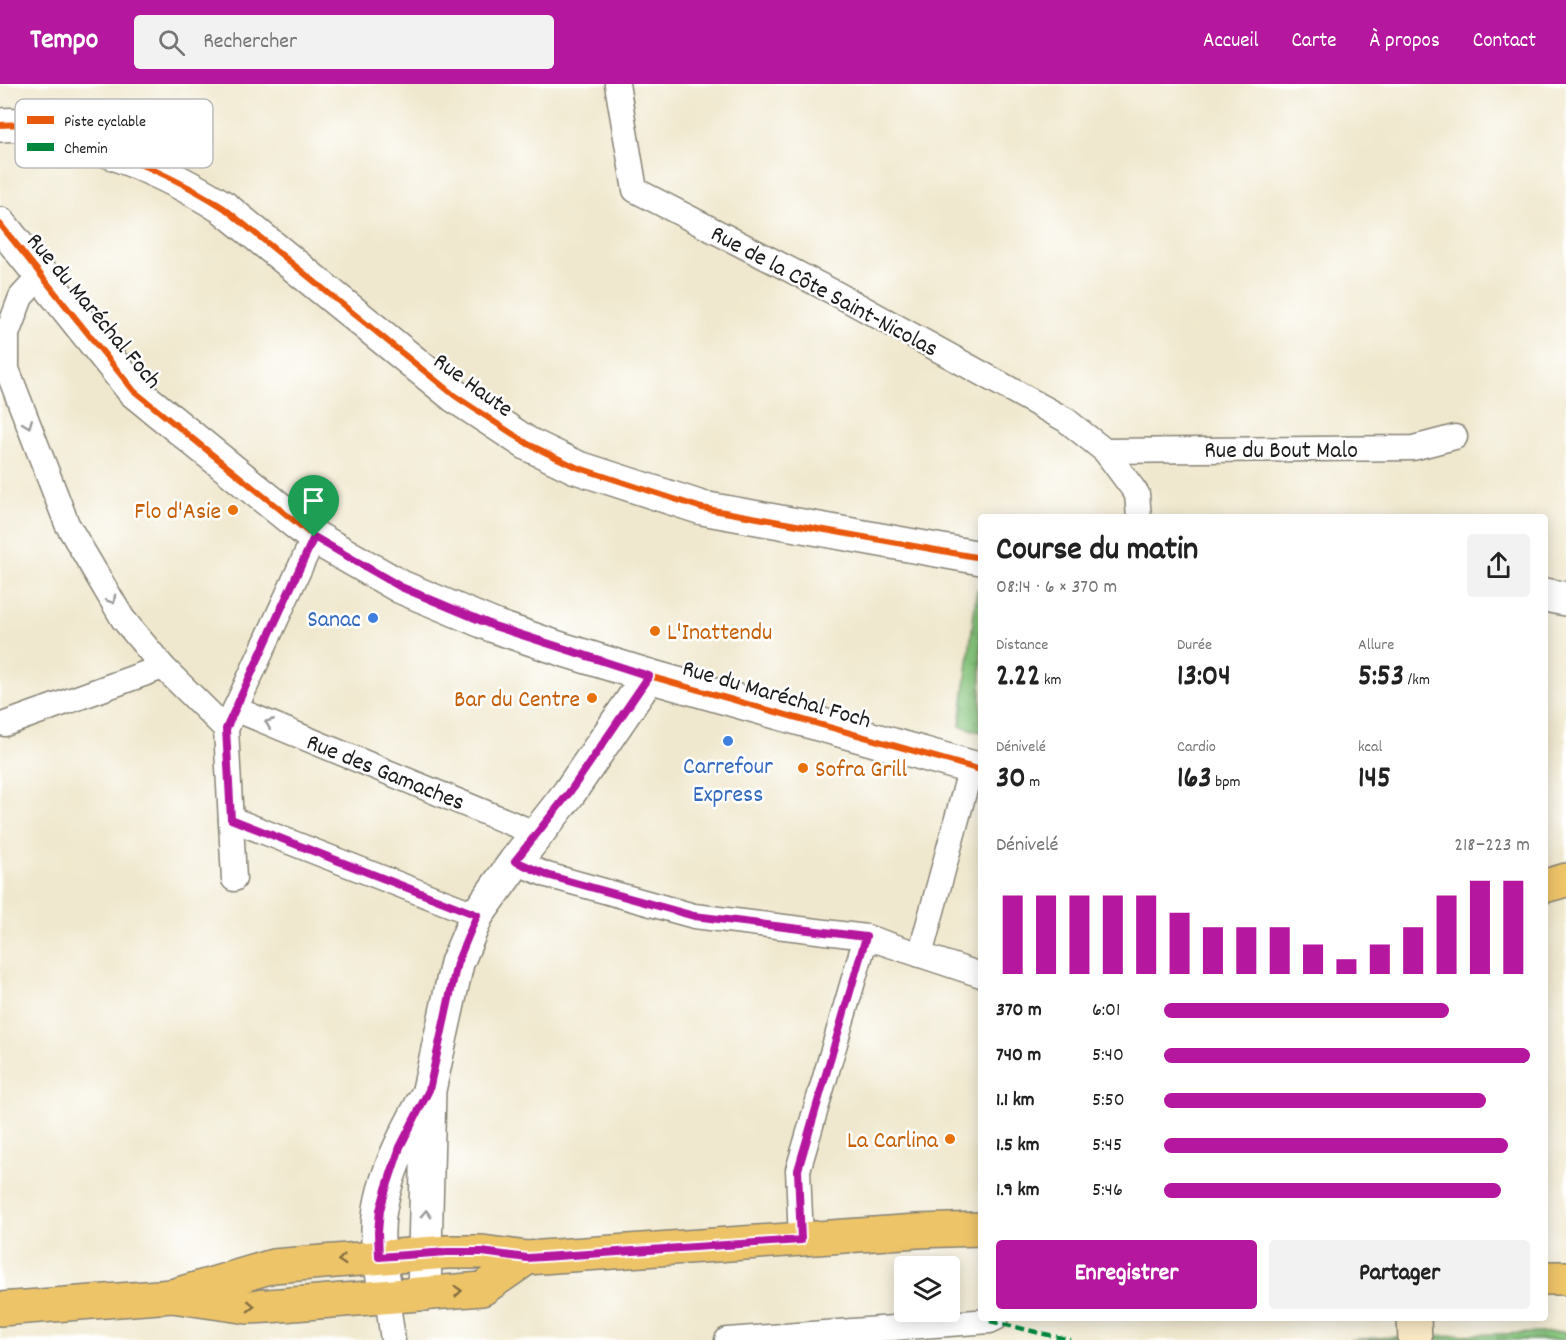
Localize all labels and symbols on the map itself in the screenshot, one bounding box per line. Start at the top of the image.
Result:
legend [15,99,213,168]
text: Piste cyclable [64,111,146,134]
text: Chemin [64,138,108,161]
street label: Rue de la Côte Saint-Nicolas [704,218,943,367]
street label: Rue du Maréchal Foch [17,226,168,398]
street label: Rue Haute [425,346,519,427]
one-way arrow [21,419,34,429]
street label: Rue du Bout Malo [1204,435,1358,469]
pin [288,475,339,537]
place label: Flo d'Asie [134,496,221,530]
marker: Flo d'Asie [226,503,240,517]
one-way arrow [104,594,116,604]
place label: Sanac [307,604,361,638]
marker: Sanac [366,611,380,625]
place label: L'Inattendu [667,617,772,651]
marker: L'Inattendu [648,624,662,638]
street label: Rue du Maréchal Foch [678,653,875,739]
place label: Bar du Centre [454,684,580,718]
marker: Bar du Centre [585,691,599,705]
one-way arrow [265,718,276,730]
street label: Rue des Gamaches [301,727,469,821]
marker: Carrefour Express [721,734,735,748]
place label: Carrefour Express [683,751,773,813]
place label: Sofra Grill [815,754,907,788]
marker: Sofra Grill [796,761,810,775]
place label: La Carlina [847,1125,939,1159]
marker: La Carlina [943,1132,957,1146]
one-way arrow [419,1210,432,1219]
one-way arrow [337,1253,346,1266]
one-way arrow [454,1285,463,1298]
one-way arrow [247,1300,256,1312]

